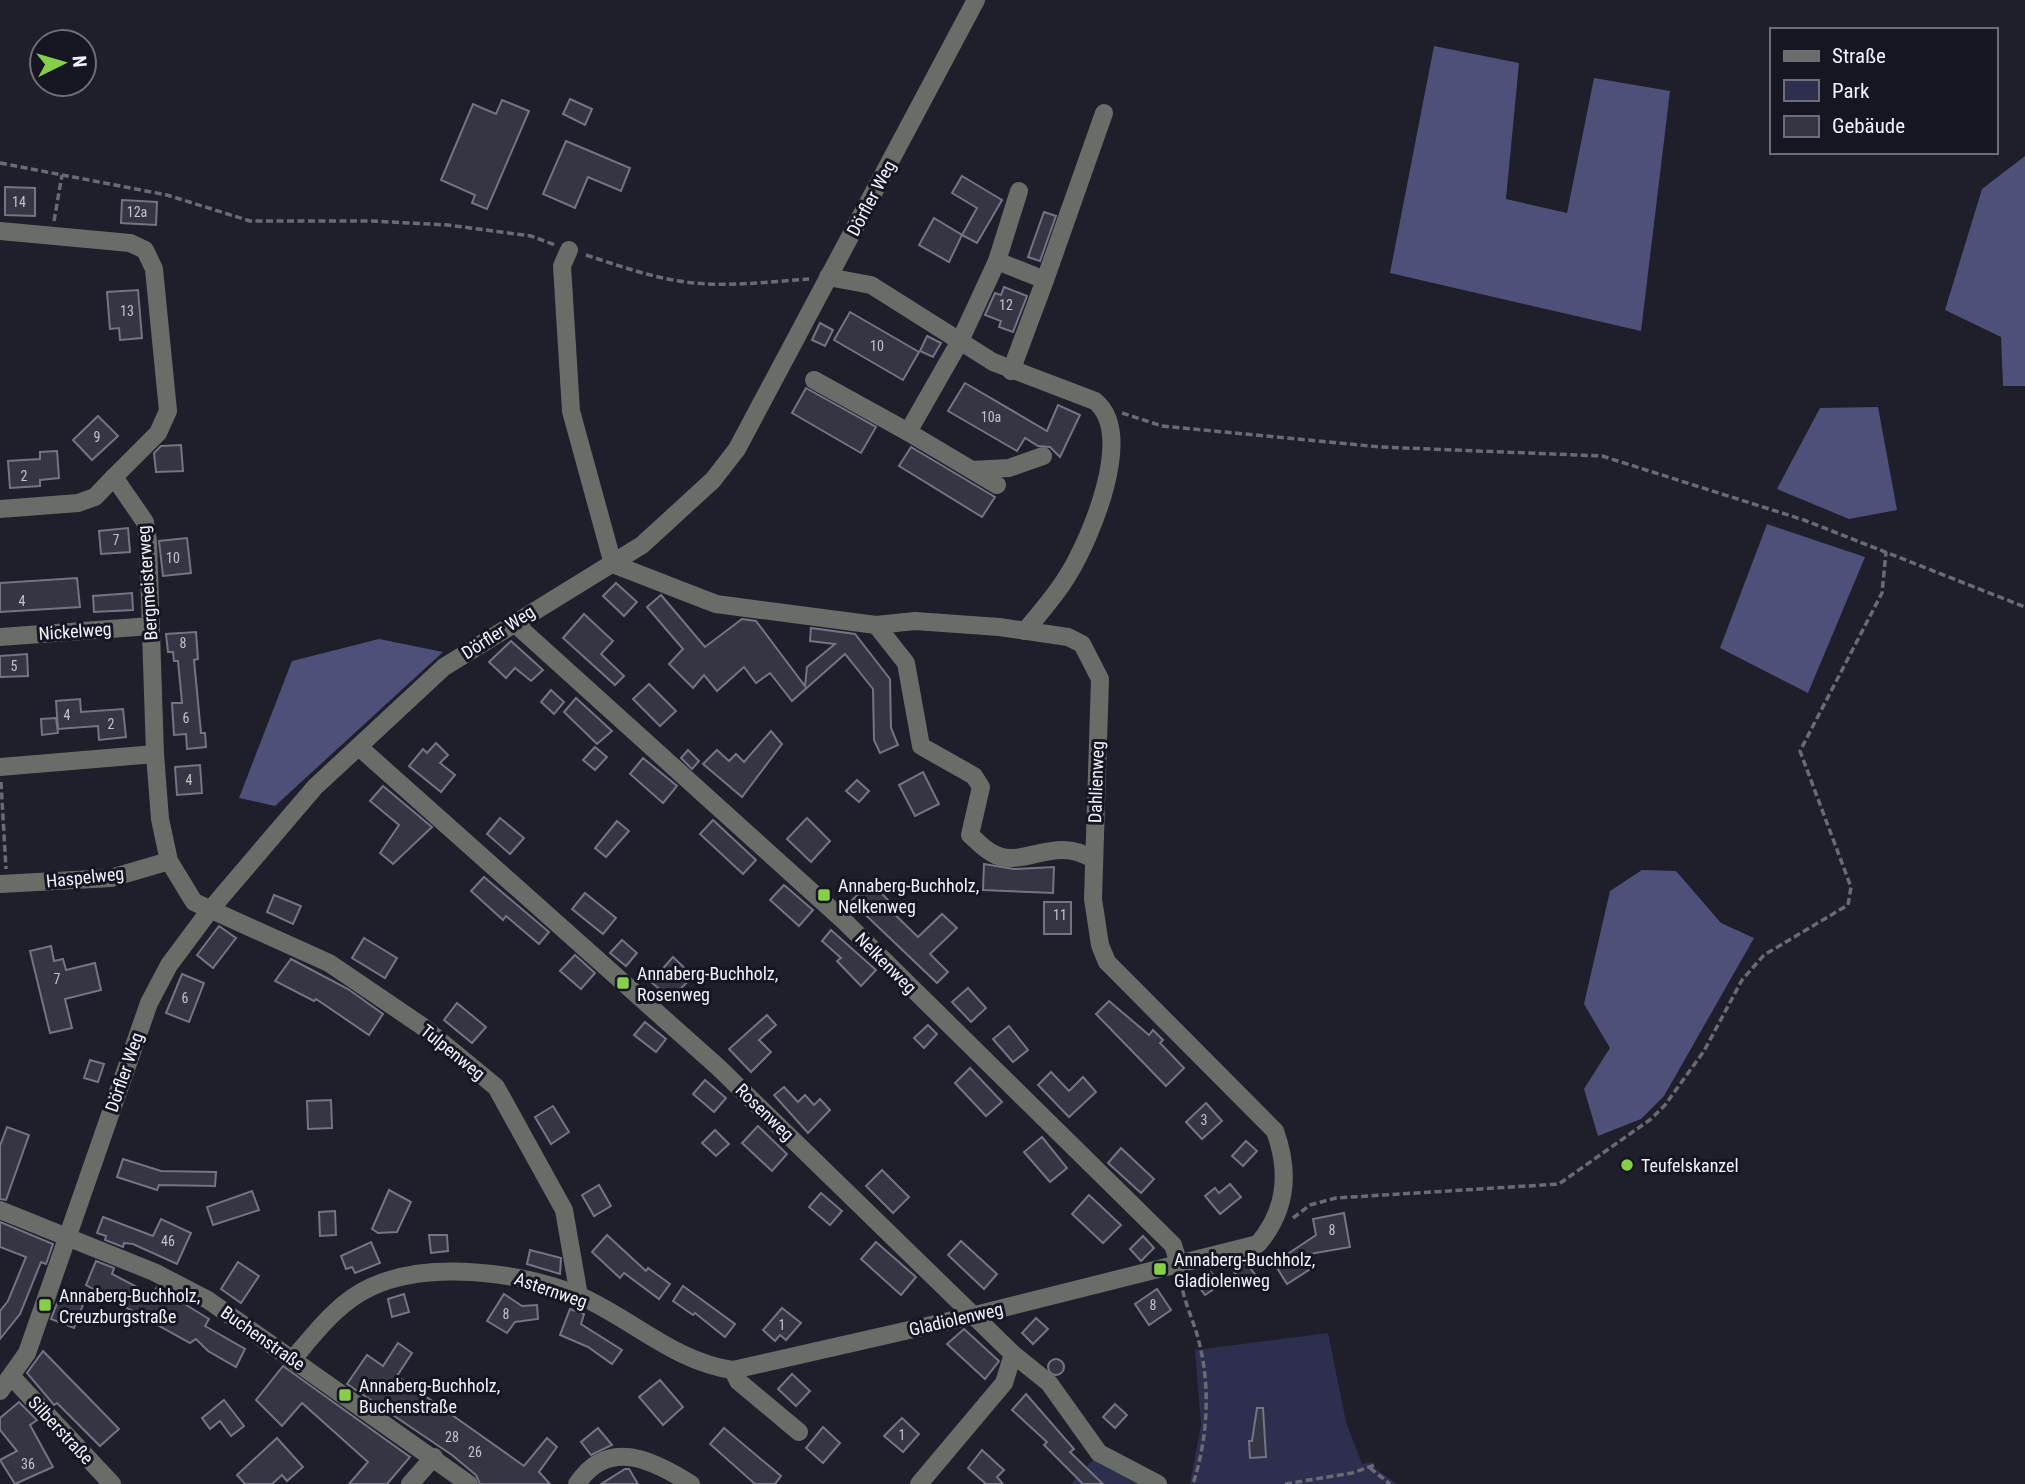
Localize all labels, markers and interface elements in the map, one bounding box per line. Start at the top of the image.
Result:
north arrow [28,28,98,98]
legend [1770,28,1997,154]
text: Straße [1832,44,1886,68]
text: N [67,55,91,68]
text: Park [1832,79,1870,103]
text: Gebäude [1832,114,1905,138]
street label: Dörfler Weg [842,157,900,239]
house number: 14 [12,194,26,210]
house number: 12a [127,204,147,220]
house number: 12 [999,297,1013,313]
house number: 13 [120,303,134,319]
house number: 10 [870,338,884,354]
house number: 10a [981,409,1001,425]
house number: 9 [94,429,100,445]
house number: 2 [21,468,28,484]
street label: Bergmeisterweg [133,525,161,641]
house number: 7 [113,532,120,548]
house number: 10 [166,550,180,566]
house number: 4 [19,593,26,609]
street label: Dörfler Weg [458,601,538,663]
street label: Nickelweg [38,618,112,644]
house number: 8 [180,635,187,651]
house number: 5 [11,658,18,674]
house number: 4 [64,707,71,723]
house number: 6 [183,710,190,726]
house number: 2 [108,716,115,732]
street label: Dahlienweg [1084,741,1108,823]
house number: 4 [186,772,193,788]
street label: Haspelweg [45,862,125,892]
place label: Annaberg-Buchholz, Nelkenweg [838,875,979,917]
marker: Annaberg-Buchholz, Nelkenweg [816,887,832,903]
house number: 11 [1053,907,1067,923]
street label: Nelkenweg [851,928,921,998]
place label: Annaberg-Buchholz, Rosenweg [637,963,778,1005]
house number: 7 [54,971,61,987]
marker: Annaberg-Buchholz, Rosenweg [615,975,631,991]
house number: 6 [182,990,189,1006]
street label: Tulpenweg [417,1020,489,1084]
street label: Dörfler Weg [101,1029,147,1115]
street label: Rosenweg [731,1079,799,1145]
house number: 3 [1201,1112,1207,1128]
place label: Teufelskanzel [1641,1155,1739,1176]
marker: Teufelskanzel [1619,1157,1635,1173]
house number: 8 [1329,1222,1336,1238]
house number: 46 [161,1233,175,1249]
place label: Annaberg-Buchholz, Gladiolenweg [1174,1249,1315,1291]
marker: Annaberg-Buchholz, Gladiolenweg [1152,1261,1168,1277]
street label: Asternweg [512,1268,590,1312]
place label: Annaberg-Buchholz, Creuzburgstraße [59,1285,200,1327]
marker: Annaberg-Buchholz, Creuzburgstraße [37,1297,53,1313]
house number: 8 [1150,1297,1157,1313]
street label: Gladiolenweg [907,1298,1005,1340]
street label: Buchenstraße [217,1301,309,1375]
house number: 8 [503,1306,510,1322]
house number: 1 [779,1317,785,1333]
place label: Annaberg-Buchholz, Buchenstraße [359,1375,500,1417]
marker: Annaberg-Buchholz, Buchenstraße [337,1387,353,1403]
street label: Silberstraße [24,1392,98,1468]
house number: 1 [899,1427,905,1443]
house number: 28 [445,1429,459,1445]
house number: 26 [468,1444,482,1460]
house number: 36 [21,1456,35,1472]

